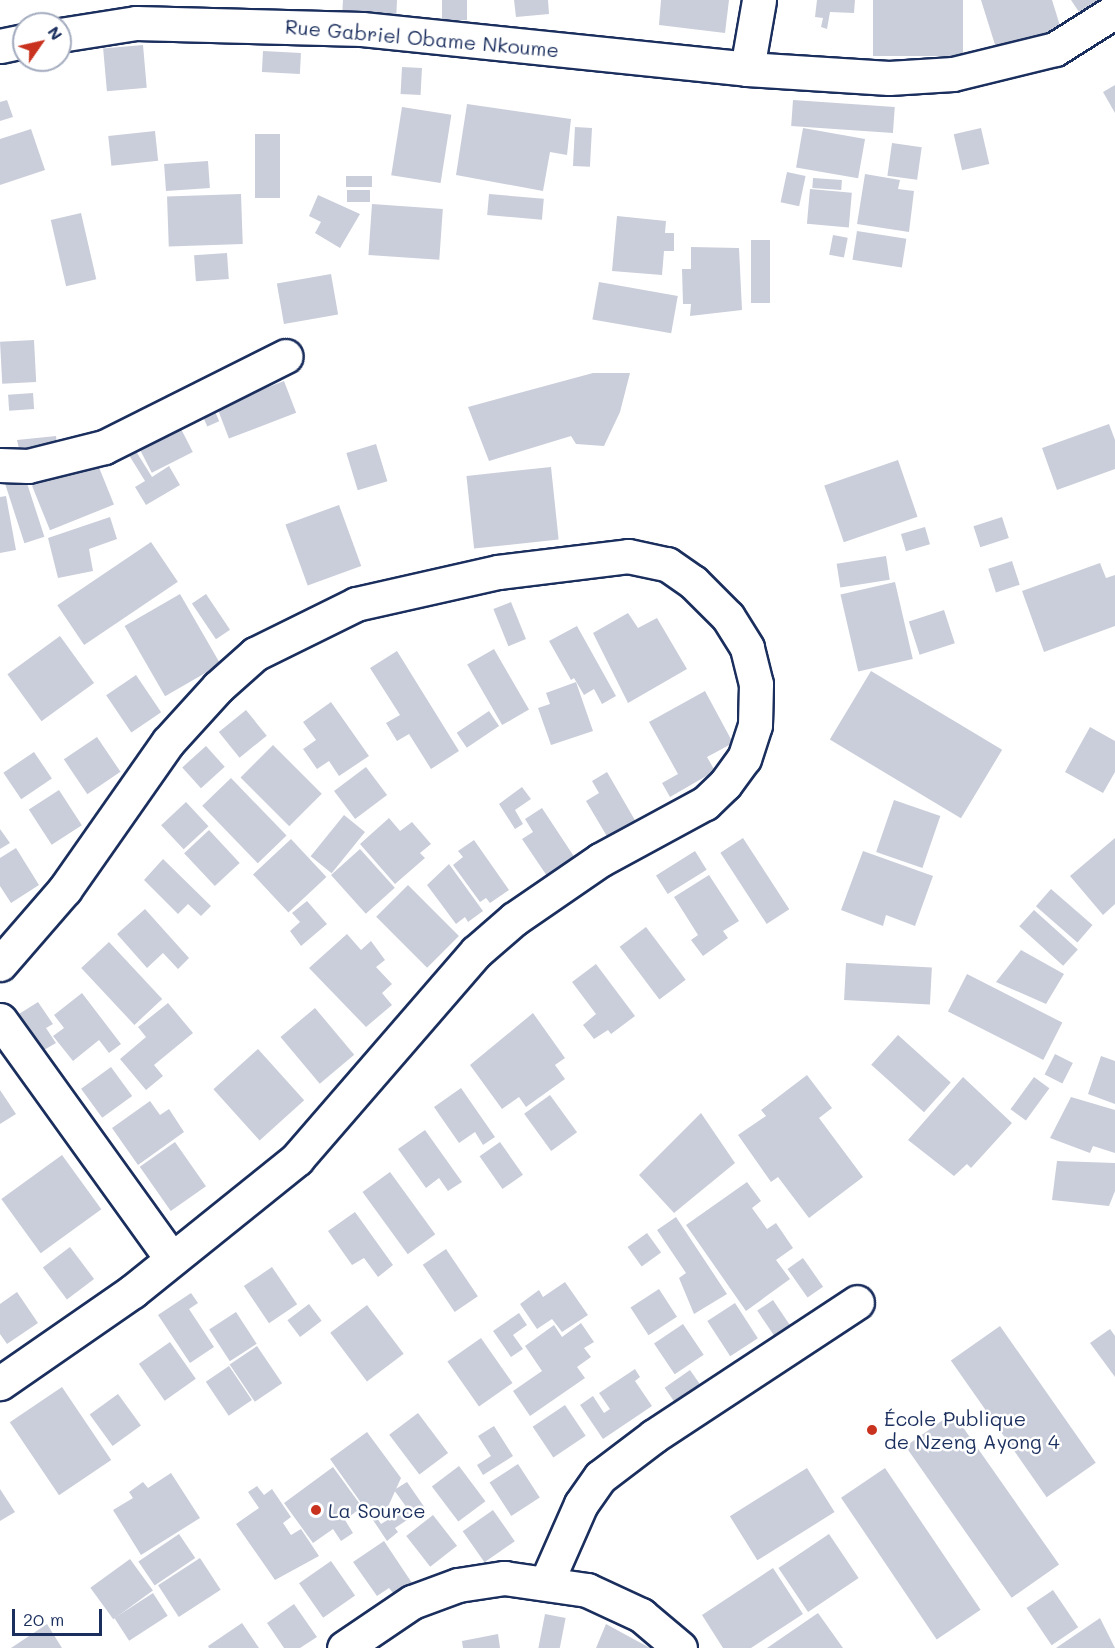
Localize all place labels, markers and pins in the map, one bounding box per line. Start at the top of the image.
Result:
place label: École Publique de Nzeng Ayong 4 [884,1406,1060,1453]
marker: École Publique de Nzeng Ayong 4 [865,1423,879,1437]
place label: La Source [328,1498,426,1522]
marker: La Source [309,1503,323,1517]

